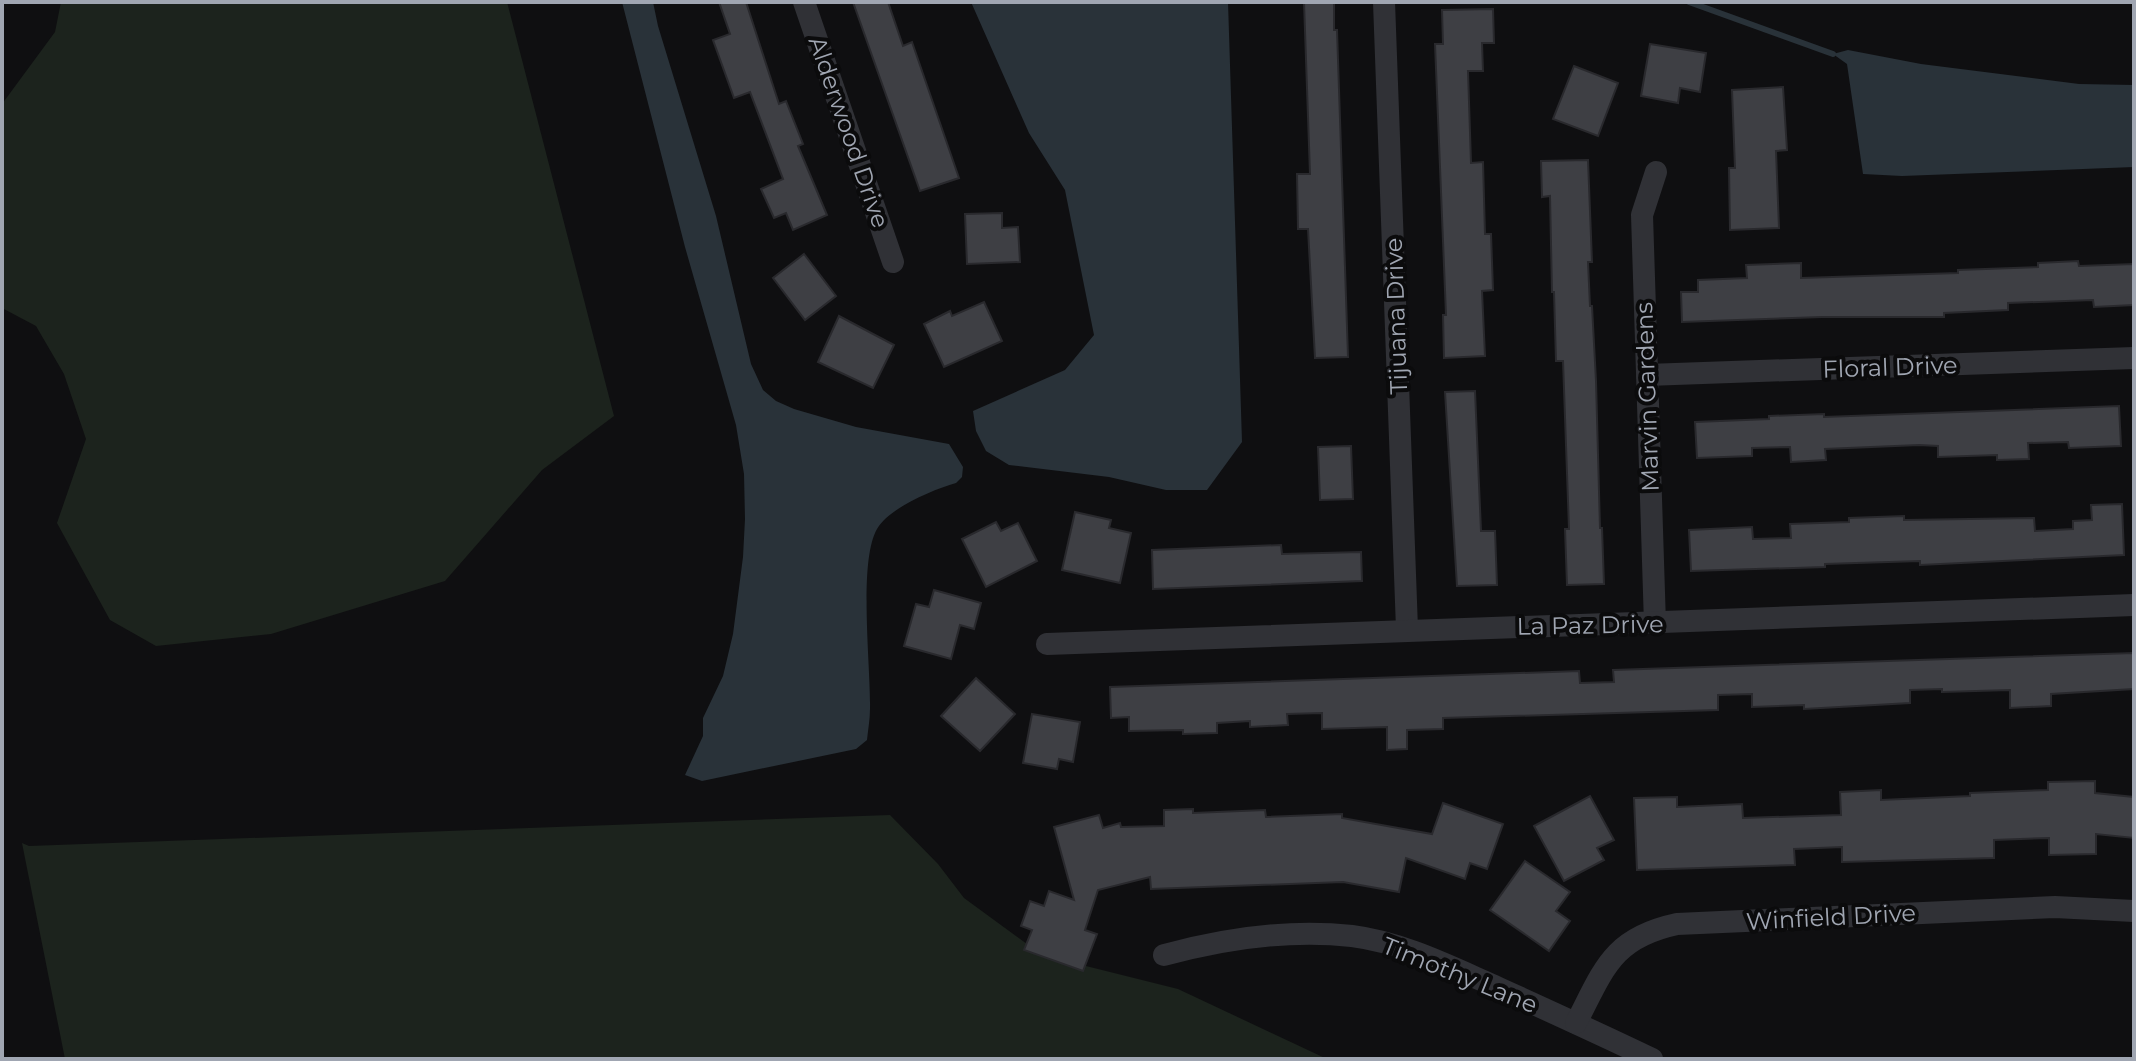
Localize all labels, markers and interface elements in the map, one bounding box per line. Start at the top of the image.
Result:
street label: Alderwood Drive [803,32,895,232]
street label: Tijuana Drive [1379,237,1413,395]
street label: Marvin Gardens [1629,302,1665,492]
street label: Floral Drive [1822,350,1958,384]
street label: La Paz Drive [1516,609,1664,641]
street label: Winfield Drive [1745,898,1917,936]
street label: Timothy Lane [1378,931,1542,1019]

